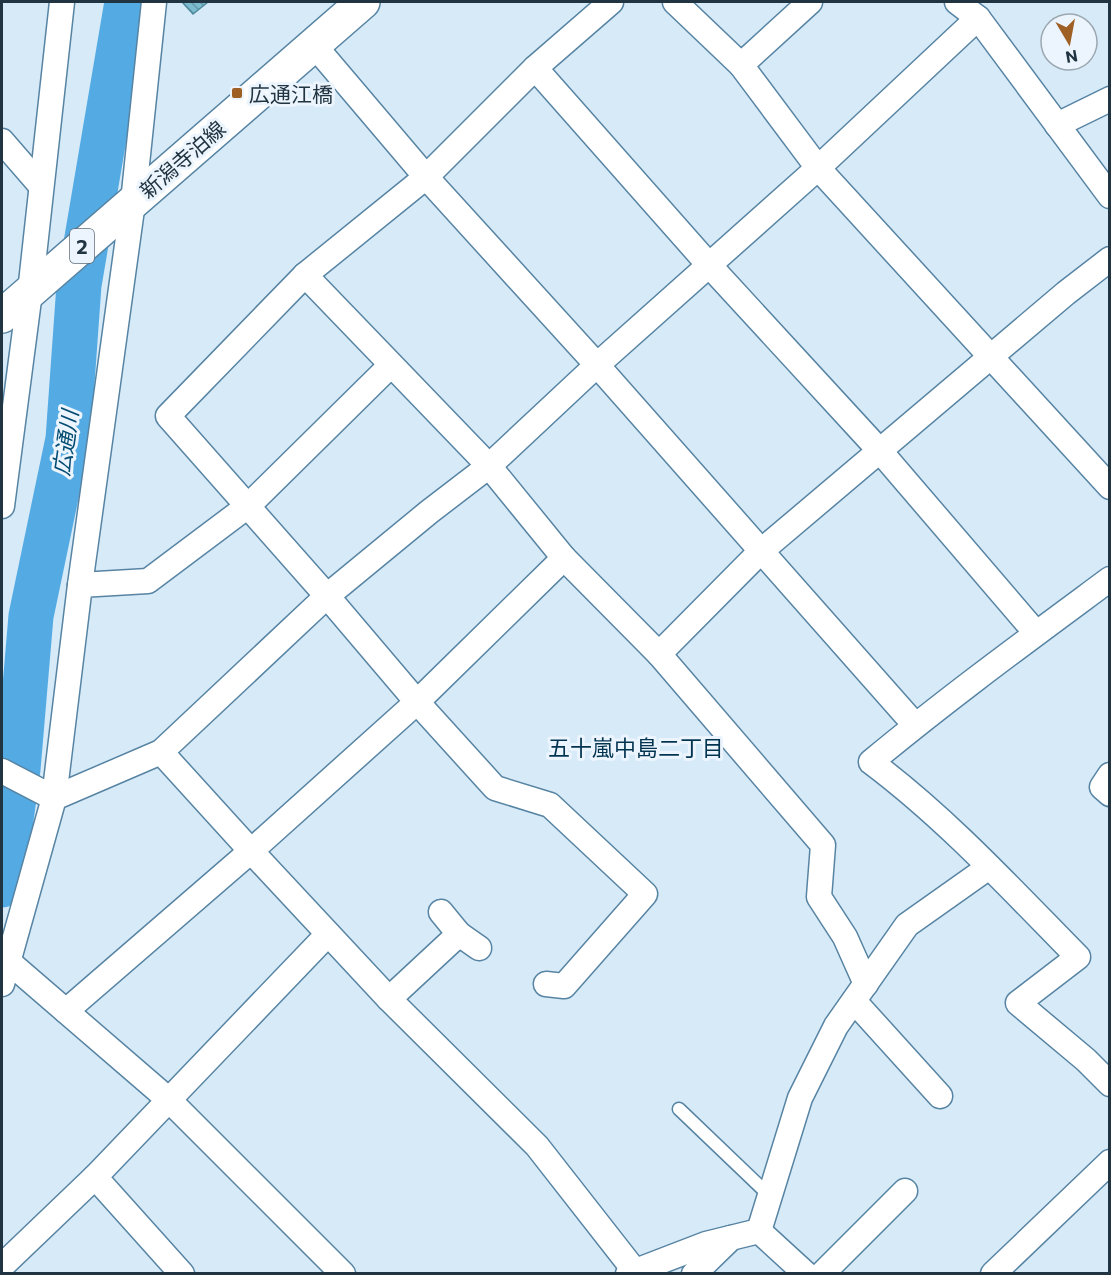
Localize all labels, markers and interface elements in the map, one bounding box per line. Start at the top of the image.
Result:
north arrow [1039,12,1099,72]
text: N [1064,47,1079,68]
place label: 広通江橋 [249,81,333,106]
marker: 広通江橋 [230,86,244,100]
street label: 新潟寺泊線 [134,115,230,203]
road number: 2 [70,229,94,263]
water label: 広通川 [47,406,83,478]
district label: 五十嵐中島二丁目 [548,734,724,761]

